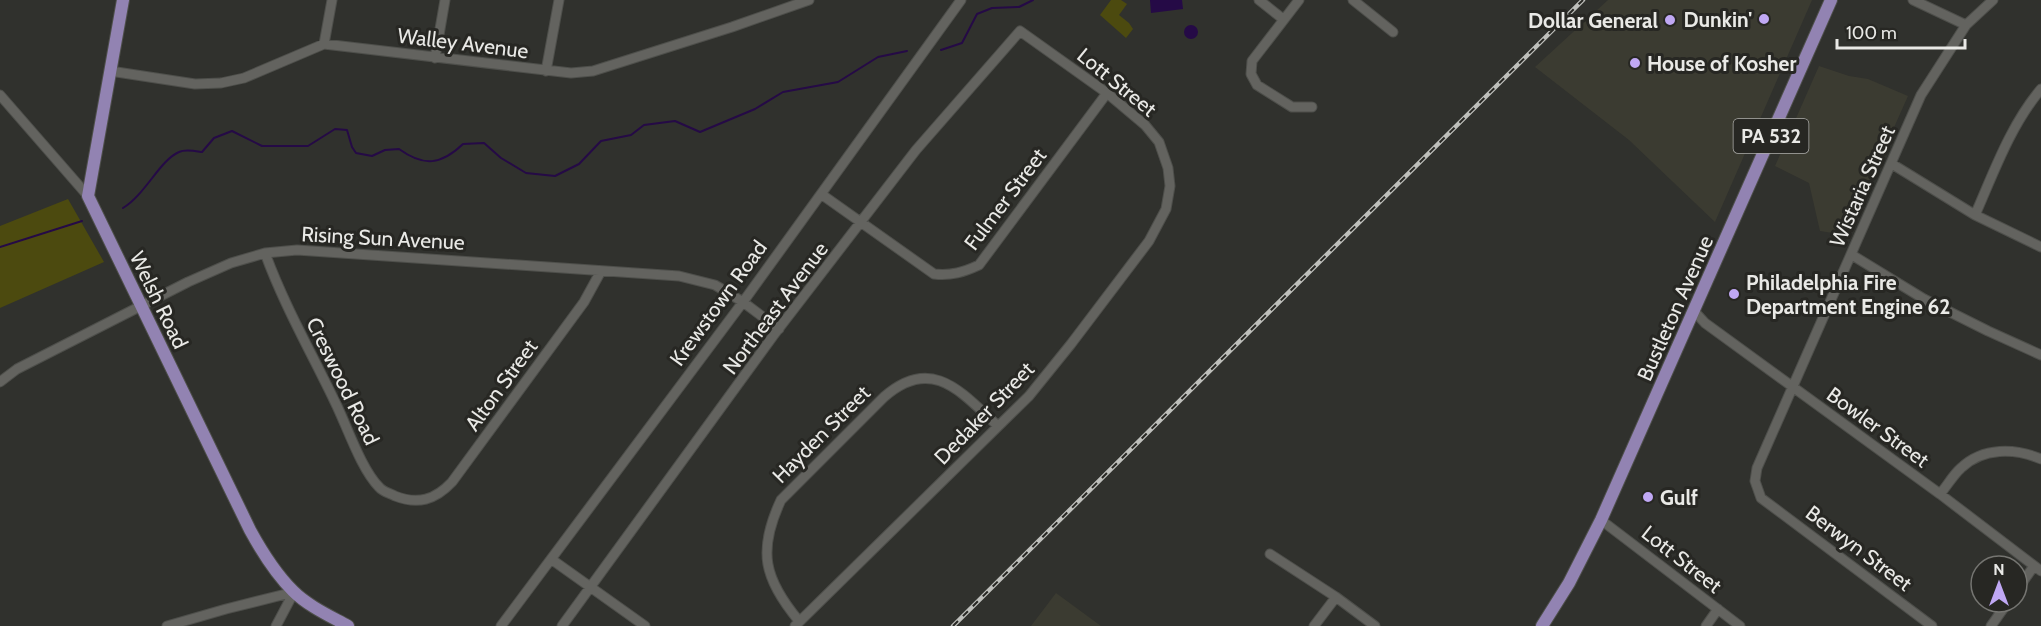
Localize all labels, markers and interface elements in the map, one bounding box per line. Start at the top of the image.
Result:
place label: Dunkin' [1684,7,1752,32]
place label: Dollar General [1528,8,1658,33]
marker: Dunkin' [1757,12,1771,26]
scale bar [1837,12,1964,50]
marker: Dollar General [1663,13,1677,27]
text: 100 m [1846,22,1897,44]
street label: Walley Avenue [396,23,530,63]
street label: Lott Street [1072,43,1162,121]
place label: House of Kosher [1647,51,1796,76]
marker: House of Kosher [1628,56,1642,70]
road number: PA 532 [1734,119,1808,153]
street label: Wistaria Street [1824,122,1900,250]
street label: Fulmer Street [959,143,1051,255]
street label: Rising Sun Avenue [301,221,465,255]
street label: Bustleton Avenue [1632,231,1718,385]
street label: Krewstown Road [664,236,772,370]
street label: Northeast Avenue [717,237,833,379]
street label: Welsh Road [125,247,193,353]
place label: Philadelphia Fire Department Engine 62 [1746,270,1950,319]
marker: Philadelphia Fire Department Engine 62 [1727,287,1741,301]
street label: Creswood Road [301,313,385,449]
street label: Alton Street [460,335,542,435]
street label: Dedaker Street [929,357,1039,469]
street label: Hayden Street [767,380,875,488]
street label: Bowler Street [1822,382,1934,472]
place label: Gulf [1660,485,1698,510]
marker: Gulf [1641,490,1655,504]
street label: Berwyn Street [1801,500,1917,596]
street label: Lott Street [1637,520,1727,598]
north arrow [1969,554,2029,614]
text: N [1993,560,2005,579]

